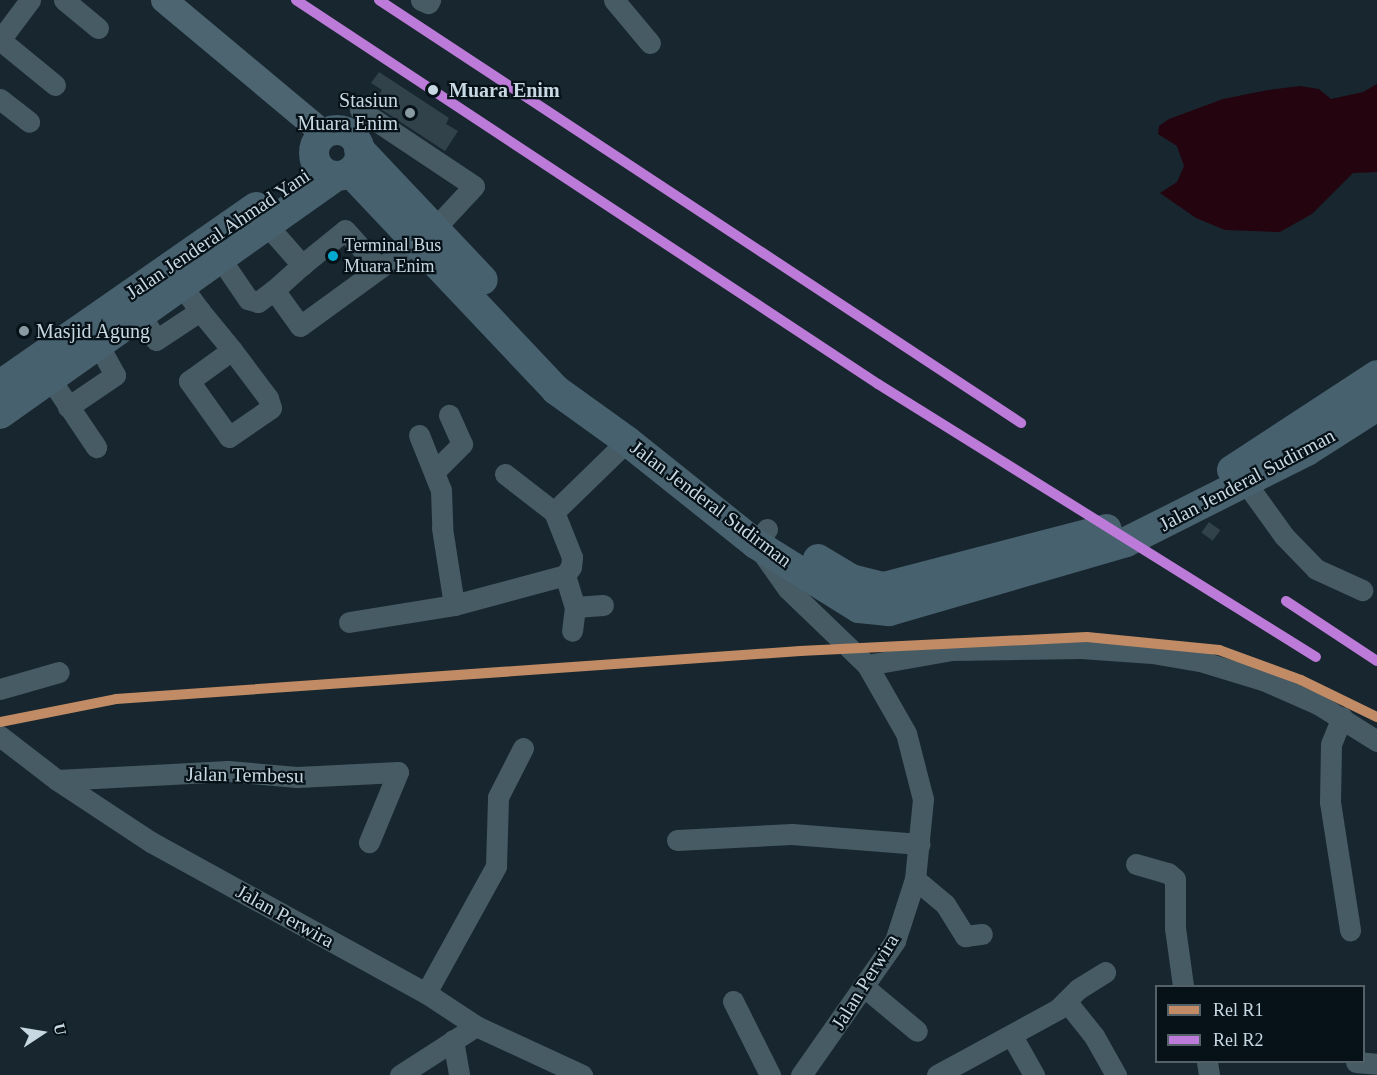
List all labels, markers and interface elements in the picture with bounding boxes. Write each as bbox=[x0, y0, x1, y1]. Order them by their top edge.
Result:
place label: Muara Enim bbox=[449, 78, 560, 102]
marker: Muara Enim bbox=[422, 79, 444, 101]
place label: Stasiun Muara Enim bbox=[297, 89, 398, 136]
marker: Stasiun Muara Enim bbox=[403, 106, 417, 120]
street label: Jalan Jenderal Ahmad Yani bbox=[121, 163, 315, 305]
place label: Terminal Bus Muara Enim bbox=[344, 235, 441, 278]
marker: Terminal Bus Muara Enim bbox=[327, 250, 339, 262]
place label: Masjid Agung bbox=[36, 319, 151, 343]
marker: Masjid Agung bbox=[17, 324, 31, 338]
street label: Jalan Jenderal Sudirman bbox=[1155, 424, 1339, 536]
street label: Jalan Jenderal Sudirman bbox=[626, 436, 796, 572]
street label: Jalan Tembesu bbox=[186, 762, 304, 788]
street label: Jalan Perwira bbox=[232, 879, 338, 953]
street label: Jalan Perwira bbox=[826, 930, 904, 1034]
legend bbox=[1155, 985, 1365, 1063]
text: Rel R1 bbox=[1213, 1000, 1264, 1020]
north arrow bbox=[12, 1003, 72, 1063]
text: U bbox=[51, 1022, 70, 1037]
text: Rel R2 bbox=[1213, 1030, 1264, 1050]

